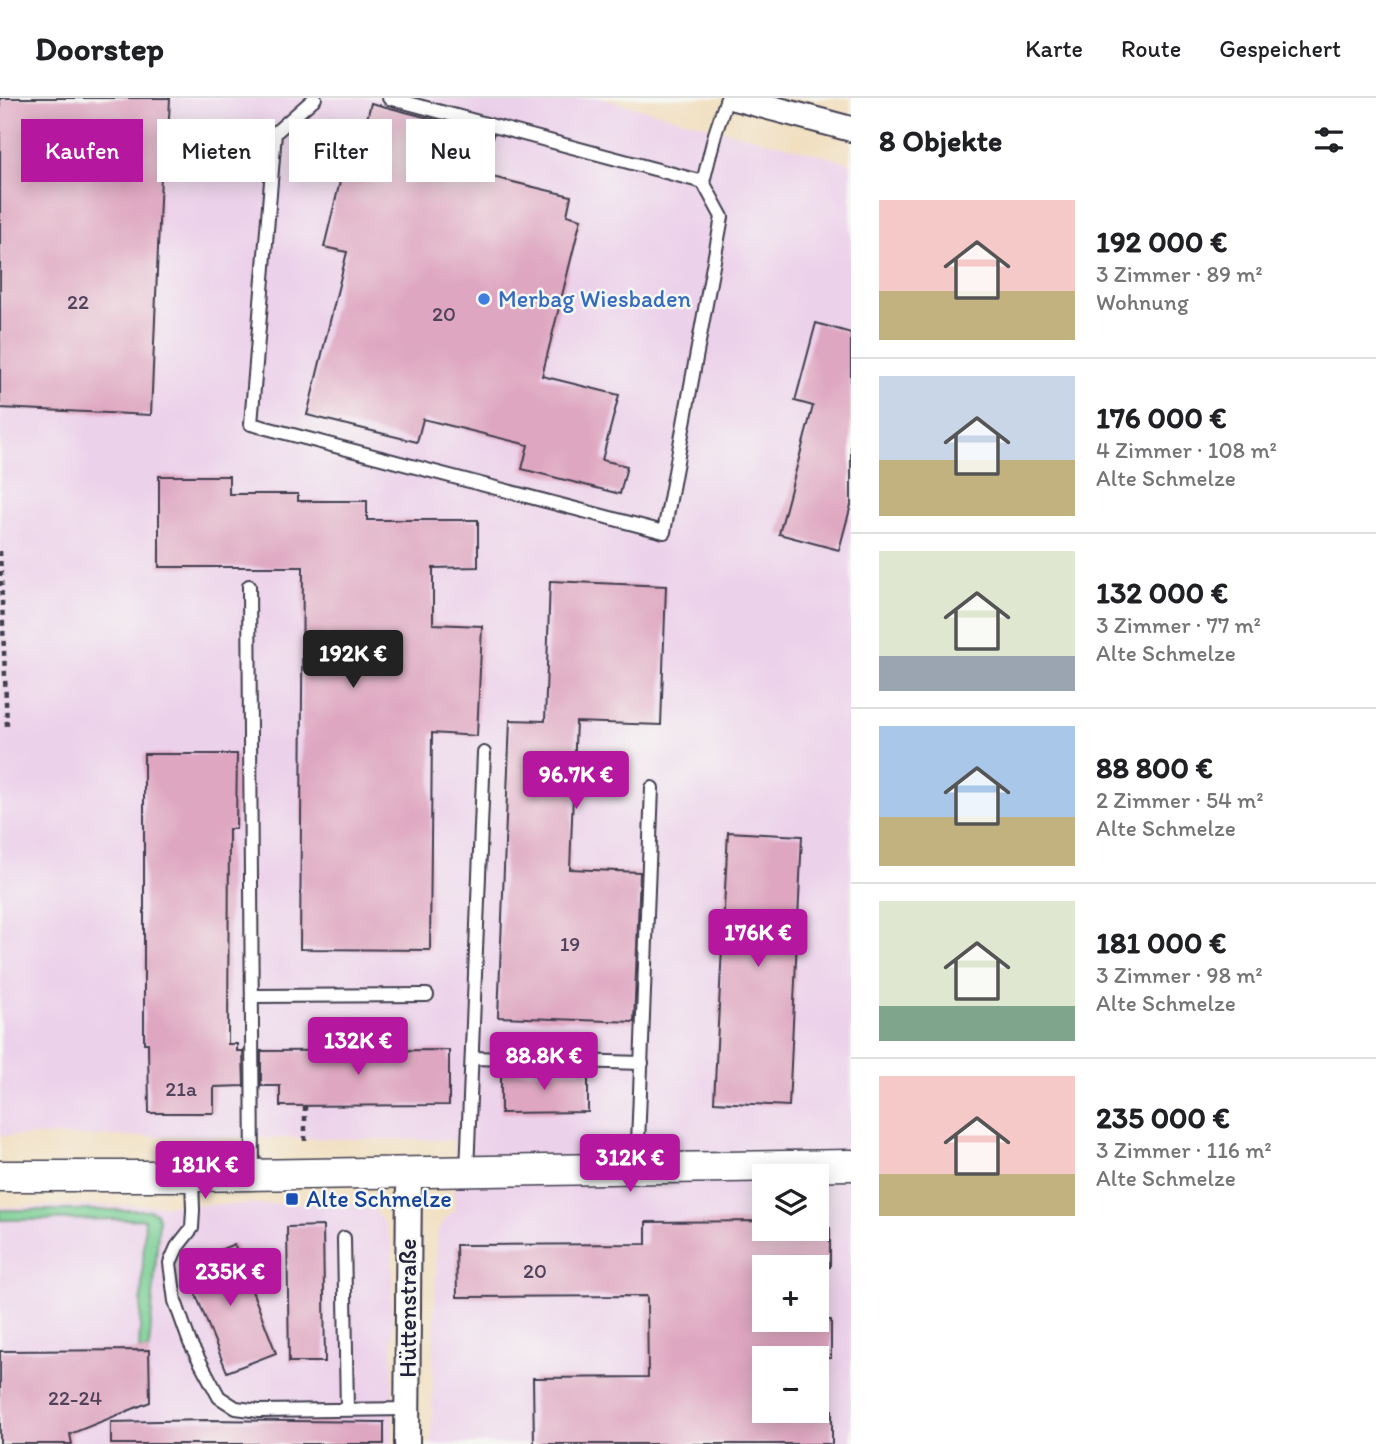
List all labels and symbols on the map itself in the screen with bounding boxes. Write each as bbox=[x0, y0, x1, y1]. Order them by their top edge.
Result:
place label: Merbag Wiesbaden bbox=[498, 284, 691, 313]
house number: 22 bbox=[67, 289, 89, 314]
marker: Merbag Wiesbaden bbox=[476, 291, 492, 307]
house number: 20 bbox=[432, 301, 456, 326]
pin: 192K € bbox=[296, 630, 410, 690]
pin: 96.7K € bbox=[511, 752, 641, 811]
pin: 176K € bbox=[701, 910, 815, 969]
house number: 19 bbox=[560, 931, 580, 956]
pin: 132K € bbox=[301, 1018, 415, 1077]
pin: 88.8K € bbox=[479, 1032, 609, 1092]
house number: 21a bbox=[165, 1076, 197, 1101]
pin: 312K € bbox=[573, 1134, 687, 1194]
pin: 181K € bbox=[148, 1142, 262, 1201]
place label: Alte Schmelze bbox=[306, 1184, 452, 1213]
marker: Alte Schmelze bbox=[284, 1191, 300, 1207]
street label: Hüttenstraße bbox=[393, 1238, 422, 1378]
pin: 235K € bbox=[173, 1248, 287, 1308]
house number: 20 bbox=[523, 1258, 547, 1283]
house number: 22-24 bbox=[48, 1385, 102, 1410]

